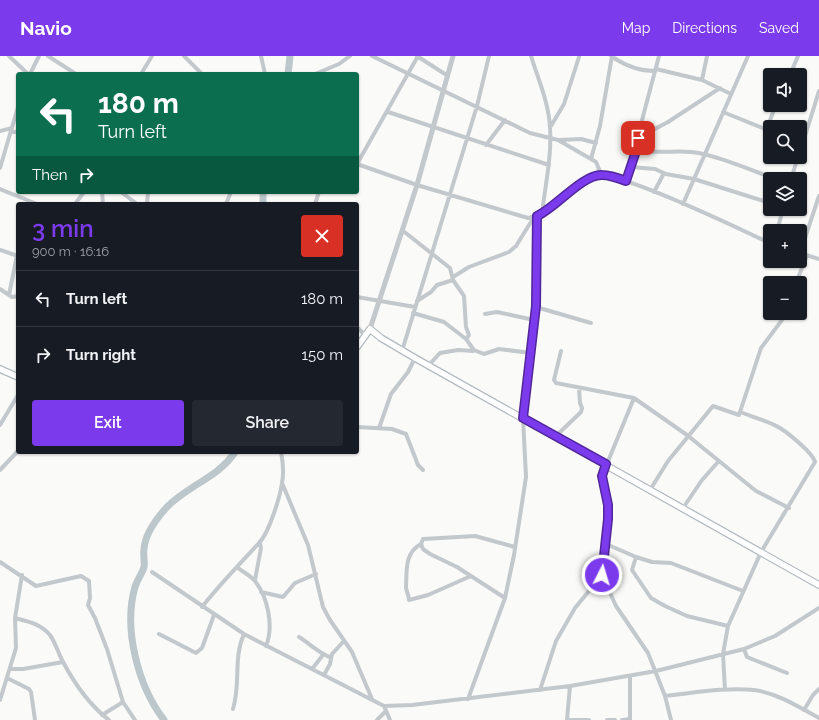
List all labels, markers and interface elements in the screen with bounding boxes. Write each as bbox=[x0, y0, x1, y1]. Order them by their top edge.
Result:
text: Navio bbox=[20, 17, 72, 39]
text: Map bbox=[622, 20, 650, 36]
text: Directions bbox=[672, 20, 737, 36]
text: Saved bbox=[759, 20, 799, 36]
map controls bbox=[763, 68, 807, 320]
button: sound bbox=[763, 68, 807, 112]
text: 180 m bbox=[98, 87, 179, 120]
icon: left bbox=[32, 88, 84, 140]
button: search bbox=[763, 120, 807, 164]
text: Turn left bbox=[98, 121, 167, 142]
pin bbox=[621, 121, 655, 155]
icon: arrive bbox=[627, 127, 649, 149]
icon: right bbox=[75, 164, 97, 186]
text: Then bbox=[32, 166, 67, 184]
button: layers bbox=[763, 172, 807, 216]
text: 3 min bbox=[32, 214, 94, 243]
button: close bbox=[301, 215, 343, 257]
button: + bbox=[763, 224, 807, 268]
text: 900 m · 16:16 bbox=[32, 244, 109, 259]
button: − bbox=[763, 276, 807, 320]
icon: left bbox=[32, 288, 54, 310]
text: Turn left bbox=[66, 290, 127, 308]
text: 180 m bbox=[301, 290, 343, 308]
icon: right bbox=[32, 344, 54, 366]
text: Turn right bbox=[66, 346, 136, 364]
text: 150 m bbox=[302, 346, 343, 364]
button: Exit bbox=[32, 400, 184, 446]
button: Share bbox=[192, 400, 343, 446]
position arrow bbox=[581, 554, 623, 596]

